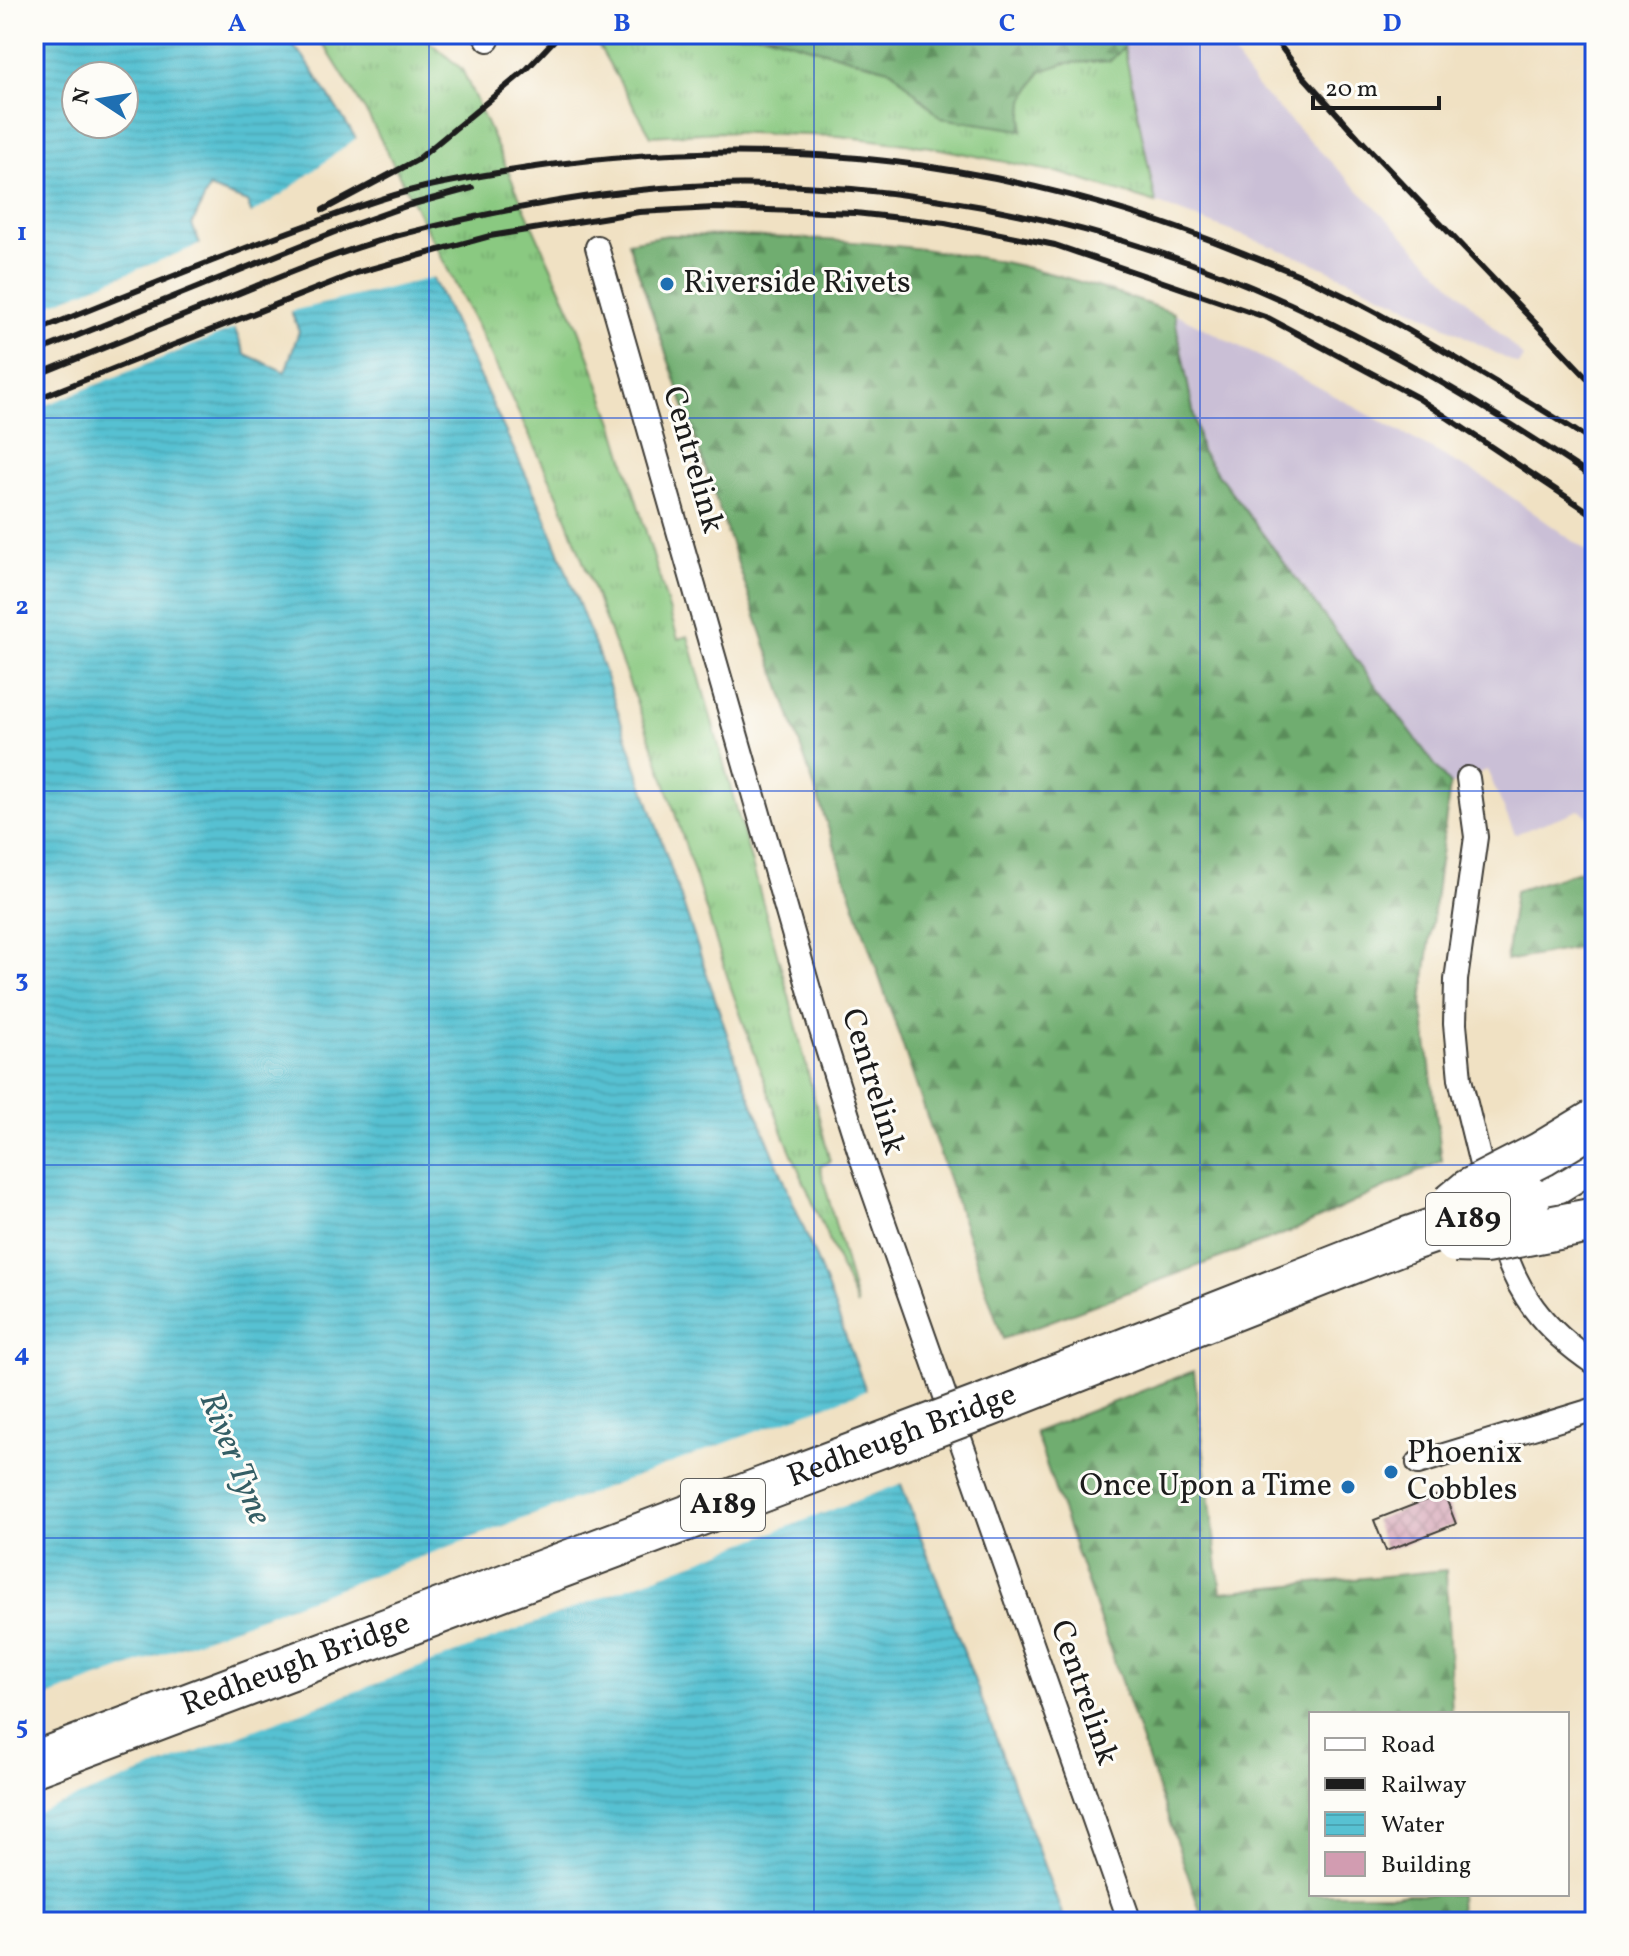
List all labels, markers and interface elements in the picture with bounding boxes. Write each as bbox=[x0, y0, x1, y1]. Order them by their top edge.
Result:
text: A bbox=[228, 6, 247, 42]
text: B bbox=[613, 6, 631, 42]
text: C bbox=[999, 6, 1015, 42]
text: D bbox=[1382, 6, 1402, 42]
north arrow bbox=[60, 60, 140, 140]
scale bar bbox=[1313, 60, 1439, 110]
text: 20 m bbox=[1325, 73, 1378, 107]
text: N bbox=[66, 85, 100, 107]
text: 1 bbox=[17, 215, 27, 251]
place label: Riverside Rivets bbox=[683, 262, 911, 306]
marker: Riverside Rivets bbox=[658, 275, 676, 293]
street label: Centrelink bbox=[650, 381, 734, 539]
text: 2 bbox=[15, 589, 29, 625]
text: 3 bbox=[15, 962, 29, 998]
street label: Centrelink bbox=[829, 1003, 915, 1161]
road number: A189 bbox=[1426, 1193, 1510, 1245]
text: 4 bbox=[14, 1336, 30, 1372]
street label: Redheugh Bridge bbox=[782, 1373, 1023, 1500]
water label: River Tyne bbox=[186, 1386, 282, 1533]
place label: Phoenix Cobbles bbox=[1407, 1432, 1522, 1513]
marker: Phoenix Cobbles bbox=[1382, 1463, 1400, 1481]
place label: Once Upon a Time bbox=[1080, 1465, 1332, 1509]
marker: Once Upon a Time bbox=[1339, 1478, 1357, 1496]
road number: A189 bbox=[681, 1479, 765, 1531]
street label: Redheugh Bridge bbox=[175, 1602, 417, 1728]
street label: Centrelink bbox=[1038, 1615, 1128, 1771]
text: 5 bbox=[16, 1709, 28, 1745]
legend bbox=[1309, 1712, 1569, 1896]
text: Road bbox=[1381, 1729, 1435, 1763]
text: Railway bbox=[1381, 1769, 1467, 1803]
text: Water bbox=[1381, 1809, 1445, 1843]
text: Building bbox=[1381, 1849, 1471, 1883]

